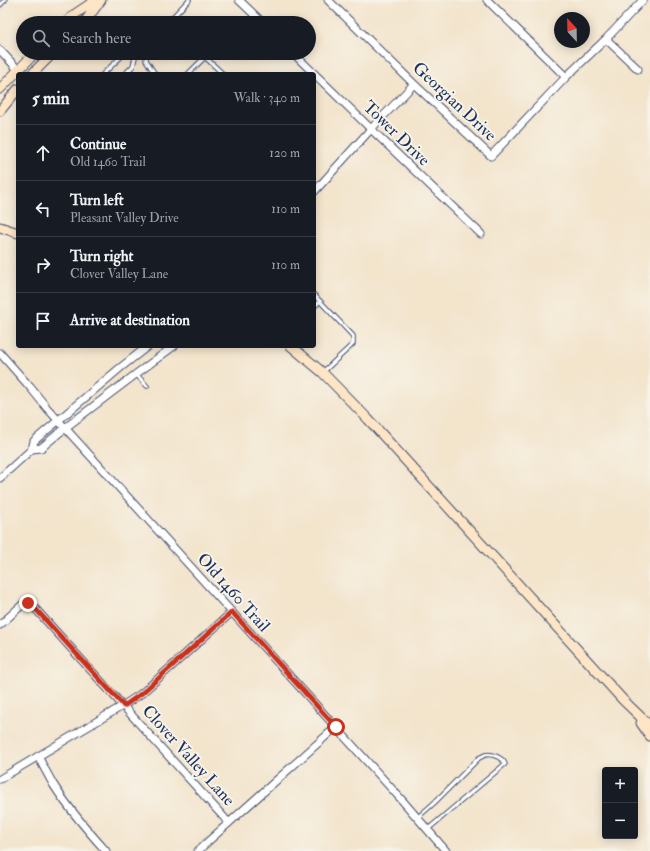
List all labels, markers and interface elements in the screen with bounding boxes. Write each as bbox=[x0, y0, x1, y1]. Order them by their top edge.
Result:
north arrow bbox=[554, 12, 590, 48]
search box bbox=[16, 16, 316, 60]
icon: search bbox=[30, 27, 52, 49]
text: Search here bbox=[62, 29, 131, 48]
street label: Georgian Drive bbox=[408, 57, 501, 146]
text: 5 min bbox=[32, 88, 70, 109]
text: Walk · 340 m bbox=[234, 90, 300, 106]
street label: Tower Drive bbox=[359, 96, 434, 170]
text: Continue bbox=[70, 135, 126, 154]
icon: ahead bbox=[32, 142, 54, 164]
text: 120 m bbox=[269, 145, 300, 161]
text: Old 1460 Trail bbox=[70, 154, 146, 170]
text: Turn left bbox=[70, 191, 124, 210]
icon: left bbox=[32, 198, 54, 220]
text: 110 m bbox=[271, 201, 300, 217]
text: Pleasant Valley Drive bbox=[70, 210, 179, 226]
text: Turn right bbox=[70, 247, 133, 266]
icon: right bbox=[32, 254, 54, 276]
text: 110 m bbox=[271, 257, 300, 273]
text: Clover Valley Lane bbox=[70, 266, 168, 282]
icon: arrive bbox=[32, 310, 54, 332]
text: Arrive at destination bbox=[70, 311, 190, 330]
street label: Old 1460 Trail bbox=[193, 548, 275, 637]
route end bbox=[19, 594, 37, 612]
street label: Clover Valley Lane bbox=[137, 701, 239, 811]
route start bbox=[327, 718, 345, 736]
map controls bbox=[602, 767, 638, 839]
button: + bbox=[602, 767, 638, 803]
button: − bbox=[602, 803, 638, 839]

